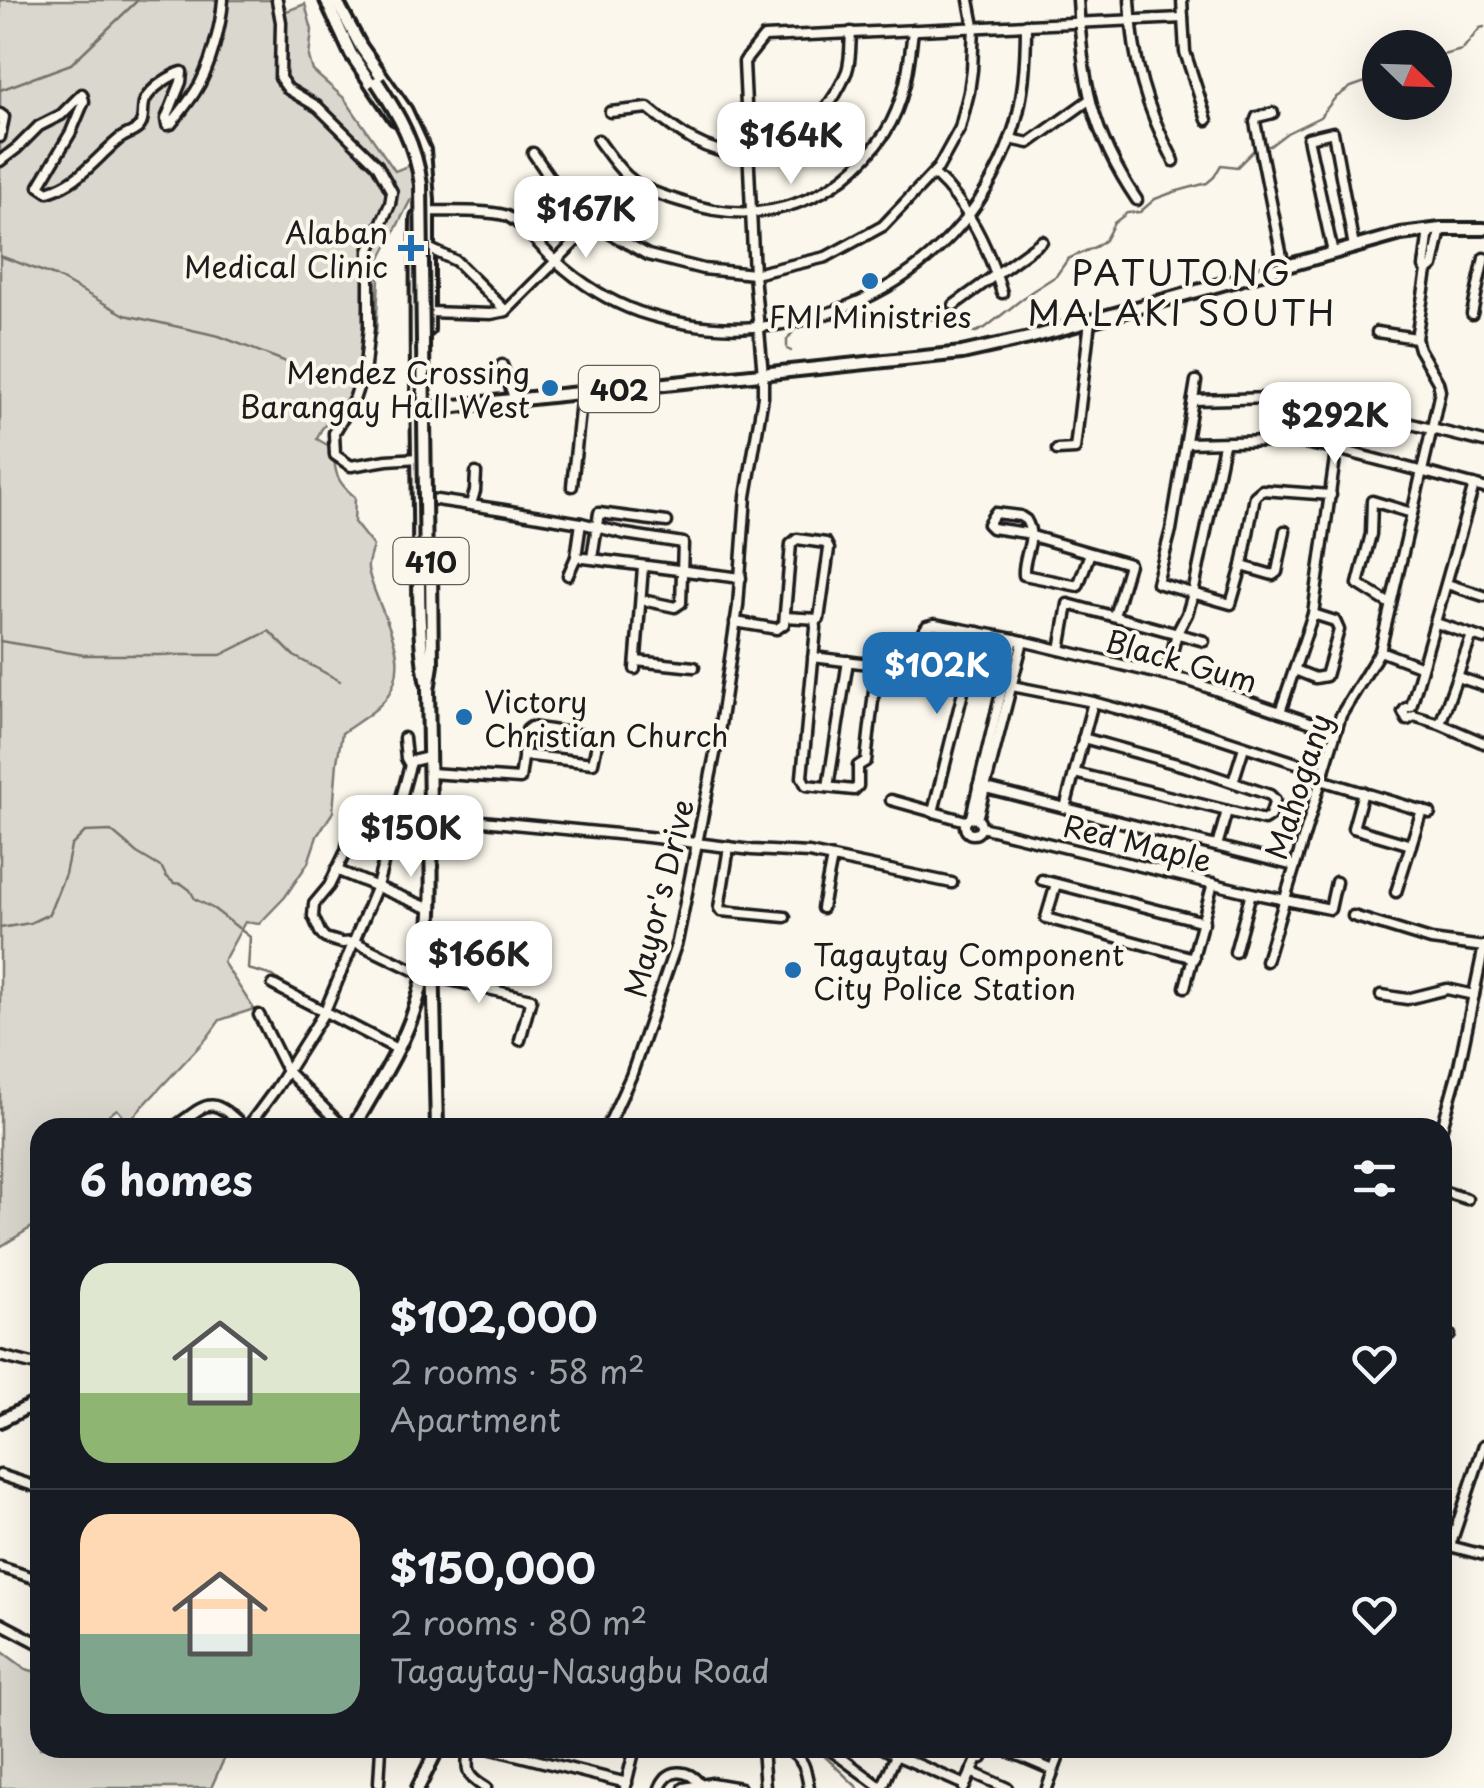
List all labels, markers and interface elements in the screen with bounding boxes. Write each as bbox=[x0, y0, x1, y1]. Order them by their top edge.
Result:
north arrow bbox=[1362, 30, 1452, 120]
map controls bbox=[1362, 30, 1452, 120]
pin: $164K bbox=[721, 102, 861, 187]
text: $164K bbox=[739, 110, 843, 158]
pin: $167K bbox=[516, 176, 656, 261]
text: $167K bbox=[536, 184, 636, 232]
place label: Alaban Medical Clinic bbox=[184, 209, 388, 288]
marker: Alaban Medical Clinic bbox=[398, 235, 424, 261]
district label: PATUTONG MALAKI SOUTH bbox=[1027, 245, 1337, 338]
marker: FMI Ministries bbox=[859, 270, 881, 292]
place label: FMI Ministries bbox=[769, 293, 971, 338]
place label: Mendez Crossing Barangay Hall West bbox=[240, 349, 530, 428]
road number: 402 bbox=[579, 366, 659, 412]
marker: Mendez Crossing Barangay Hall West bbox=[539, 377, 561, 399]
pin: $292K bbox=[1265, 382, 1405, 467]
text: $292K bbox=[1281, 390, 1389, 438]
road number: 410 bbox=[394, 538, 468, 584]
street label: Black Gum bbox=[1101, 617, 1263, 703]
pin: $102K bbox=[867, 632, 1007, 717]
text: $102K bbox=[884, 640, 990, 688]
place label: Victory Christian Church bbox=[484, 678, 729, 757]
marker: Victory Christian Church bbox=[453, 706, 475, 728]
street label: Mahogany bbox=[1252, 707, 1342, 865]
street label: Mayor's Drive bbox=[612, 794, 704, 1002]
pin: $150K bbox=[341, 795, 481, 880]
street label: Red Maple bbox=[1059, 802, 1217, 882]
text: $150K bbox=[360, 803, 462, 851]
pin: $166K bbox=[409, 921, 549, 1006]
text: $166K bbox=[428, 929, 530, 977]
place label: Tagaytay Component City Police Station bbox=[813, 931, 1124, 1010]
marker: Tagaytay Component City Police Station bbox=[782, 959, 804, 981]
text: 6 homes bbox=[80, 1147, 253, 1210]
icon: filters bbox=[1347, 1151, 1402, 1206]
text: $102,000 bbox=[390, 1284, 598, 1347]
icon: home bbox=[160, 1303, 280, 1423]
icon: heart bbox=[1347, 1336, 1402, 1391]
text: 2 rooms · 58 m² bbox=[390, 1347, 645, 1395]
text: Apartment bbox=[390, 1395, 561, 1443]
text: $150,000 bbox=[390, 1535, 596, 1598]
icon: home bbox=[160, 1554, 280, 1674]
icon: heart bbox=[1347, 1587, 1402, 1642]
text: 2 rooms · 80 m² bbox=[390, 1598, 647, 1646]
text: Tagaytay-Nasugbu Road bbox=[390, 1646, 770, 1694]

